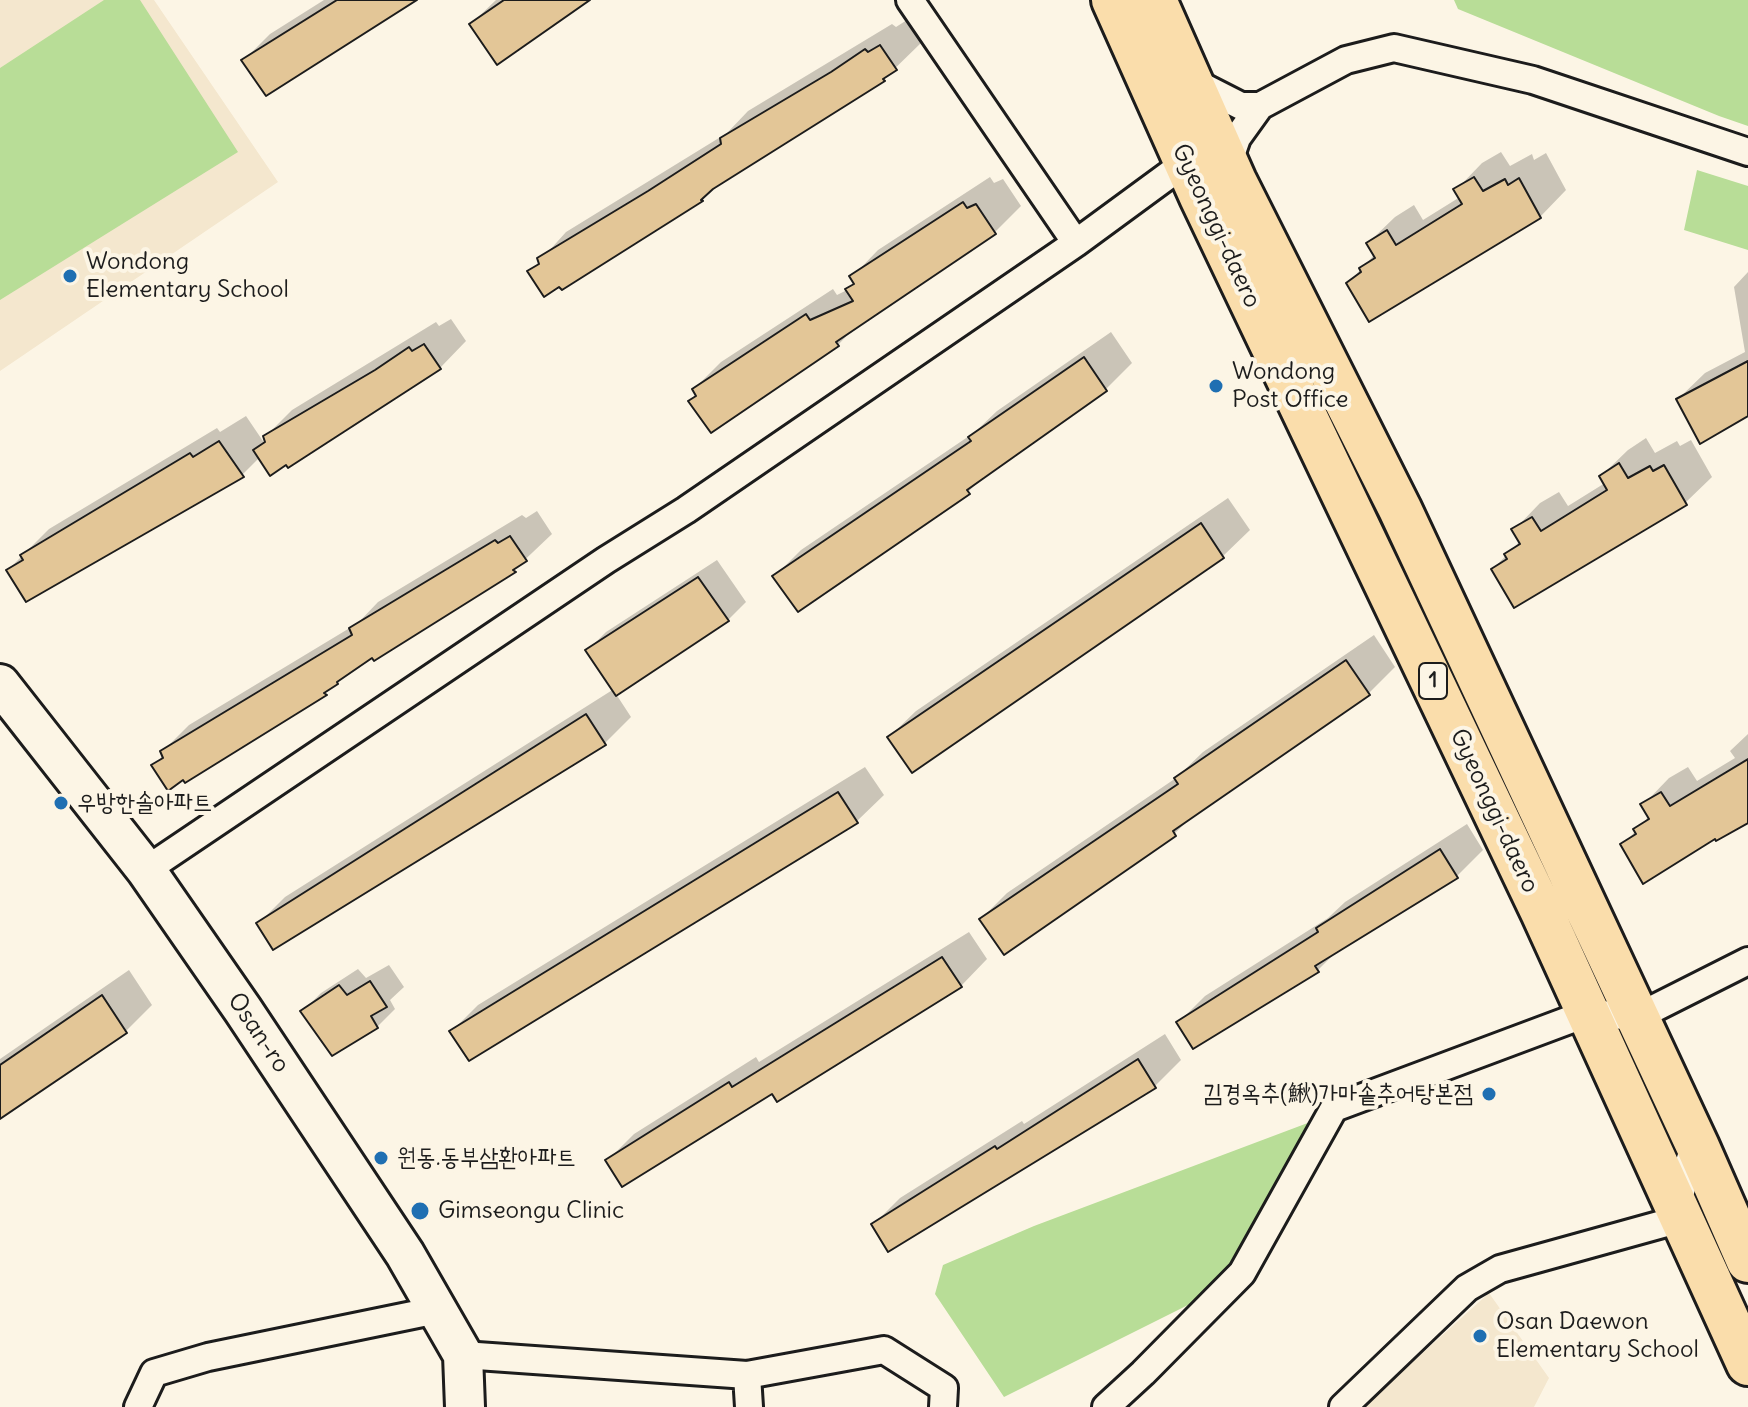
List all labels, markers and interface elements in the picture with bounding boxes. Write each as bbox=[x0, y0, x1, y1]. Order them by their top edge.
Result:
street label: Gyeonggi-daero bbox=[1165, 140, 1267, 312]
place label: Wondong Elementary School bbox=[86, 248, 289, 304]
marker: Wondong Elementary School bbox=[61, 267, 79, 285]
place label: Wondong Post Office bbox=[1232, 358, 1348, 414]
marker: Wondong Post Office bbox=[1207, 377, 1225, 395]
road number: 1 bbox=[1419, 663, 1447, 699]
street label: Gyeonggi-daero bbox=[1443, 725, 1545, 897]
place label: 우방한솔아파트 bbox=[77, 789, 212, 817]
marker: 우방한솔아파트 bbox=[52, 794, 70, 812]
street label: Osan-ro bbox=[221, 988, 295, 1078]
place label: 김경옥추(鰍)가마솥추어탕본점 bbox=[1203, 1080, 1473, 1108]
marker: 김경옥추(鰍)가마솥추어탕본점 bbox=[1480, 1085, 1498, 1103]
place label: 원동.동부삼환아파트 bbox=[397, 1144, 576, 1172]
marker: 원동.동부삼환아파트 bbox=[372, 1149, 390, 1167]
place label: Gimseongu Clinic bbox=[438, 1197, 624, 1225]
marker: Gimseongu Clinic bbox=[409, 1200, 431, 1222]
place label: Osan Daewon Elementary School bbox=[1496, 1308, 1699, 1364]
marker: Osan Daewon Elementary School bbox=[1471, 1327, 1489, 1345]

